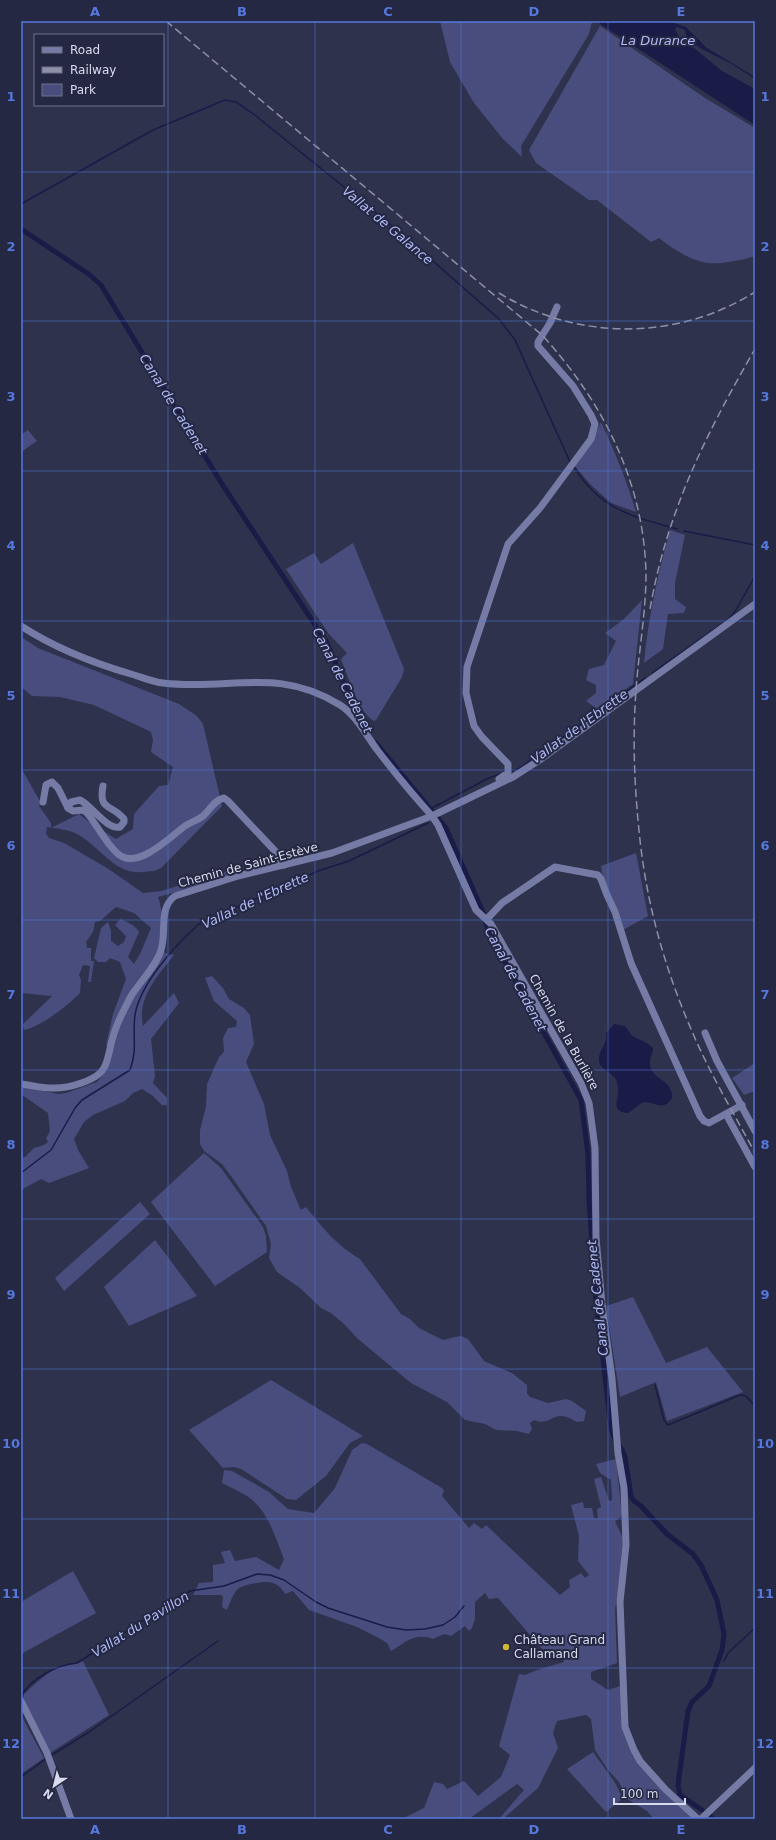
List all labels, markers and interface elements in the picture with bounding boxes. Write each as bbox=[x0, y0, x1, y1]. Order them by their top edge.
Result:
text: A bbox=[90, 4, 100, 19]
text: B bbox=[237, 4, 247, 19]
text: C bbox=[383, 4, 393, 19]
text: D bbox=[529, 4, 540, 19]
text: E bbox=[677, 4, 685, 19]
water label: La Durance bbox=[621, 33, 695, 48]
legend bbox=[34, 34, 164, 106]
text: Road bbox=[70, 43, 100, 57]
text: Railway bbox=[70, 63, 116, 77]
text: Park bbox=[70, 83, 96, 97]
text: 1 bbox=[6, 89, 16, 104]
text: 1 bbox=[760, 89, 770, 104]
water label: Vallat de Galance bbox=[339, 183, 436, 268]
text: 2 bbox=[6, 239, 16, 254]
text: 2 bbox=[760, 239, 770, 254]
water label: Canal de Cadenet bbox=[136, 351, 211, 458]
text: 3 bbox=[6, 389, 16, 404]
text: 3 bbox=[760, 389, 770, 404]
text: 4 bbox=[6, 538, 16, 553]
text: 4 bbox=[760, 538, 770, 553]
water label: Canal de Cadenet bbox=[310, 625, 376, 736]
water label: Vallat de l'Ebrette bbox=[528, 686, 631, 767]
text: 5 bbox=[6, 688, 16, 703]
text: 5 bbox=[760, 688, 770, 703]
text: 6 bbox=[6, 838, 16, 853]
text: 6 bbox=[760, 838, 770, 853]
street label: Chemin de Saint-Estève bbox=[177, 840, 319, 890]
water label: Vallat de l'Ebrette bbox=[199, 869, 311, 932]
water label: Canal de Cadenet bbox=[482, 924, 550, 1035]
street label: Chemin de la Burlière bbox=[526, 972, 602, 1092]
text: 7 bbox=[6, 987, 16, 1002]
text: 7 bbox=[760, 987, 770, 1002]
text: 8 bbox=[6, 1137, 16, 1152]
text: 8 bbox=[760, 1137, 770, 1152]
water label: Canal de Cadenet bbox=[584, 1239, 611, 1356]
text: 9 bbox=[6, 1287, 16, 1302]
text: 9 bbox=[760, 1287, 770, 1302]
text: 10 bbox=[2, 1436, 20, 1451]
text: 10 bbox=[756, 1436, 774, 1451]
text: 11 bbox=[2, 1586, 20, 1601]
text: 11 bbox=[756, 1586, 774, 1601]
water label: Vallat du Pavillon bbox=[89, 1588, 192, 1660]
place label: Château Grand Callamand bbox=[514, 1633, 605, 1661]
marker: Château Grand Callamand bbox=[501, 1642, 511, 1652]
text: 12 bbox=[2, 1736, 20, 1751]
text: 12 bbox=[756, 1736, 774, 1751]
north arrow bbox=[34, 1766, 74, 1806]
scale bar bbox=[614, 1780, 685, 1806]
text: N bbox=[41, 1786, 56, 1802]
text: 100 m bbox=[620, 1787, 658, 1801]
text: A bbox=[90, 1822, 100, 1837]
text: B bbox=[237, 1822, 247, 1837]
text: C bbox=[383, 1822, 393, 1837]
text: D bbox=[529, 1822, 540, 1837]
text: E bbox=[677, 1822, 685, 1837]

